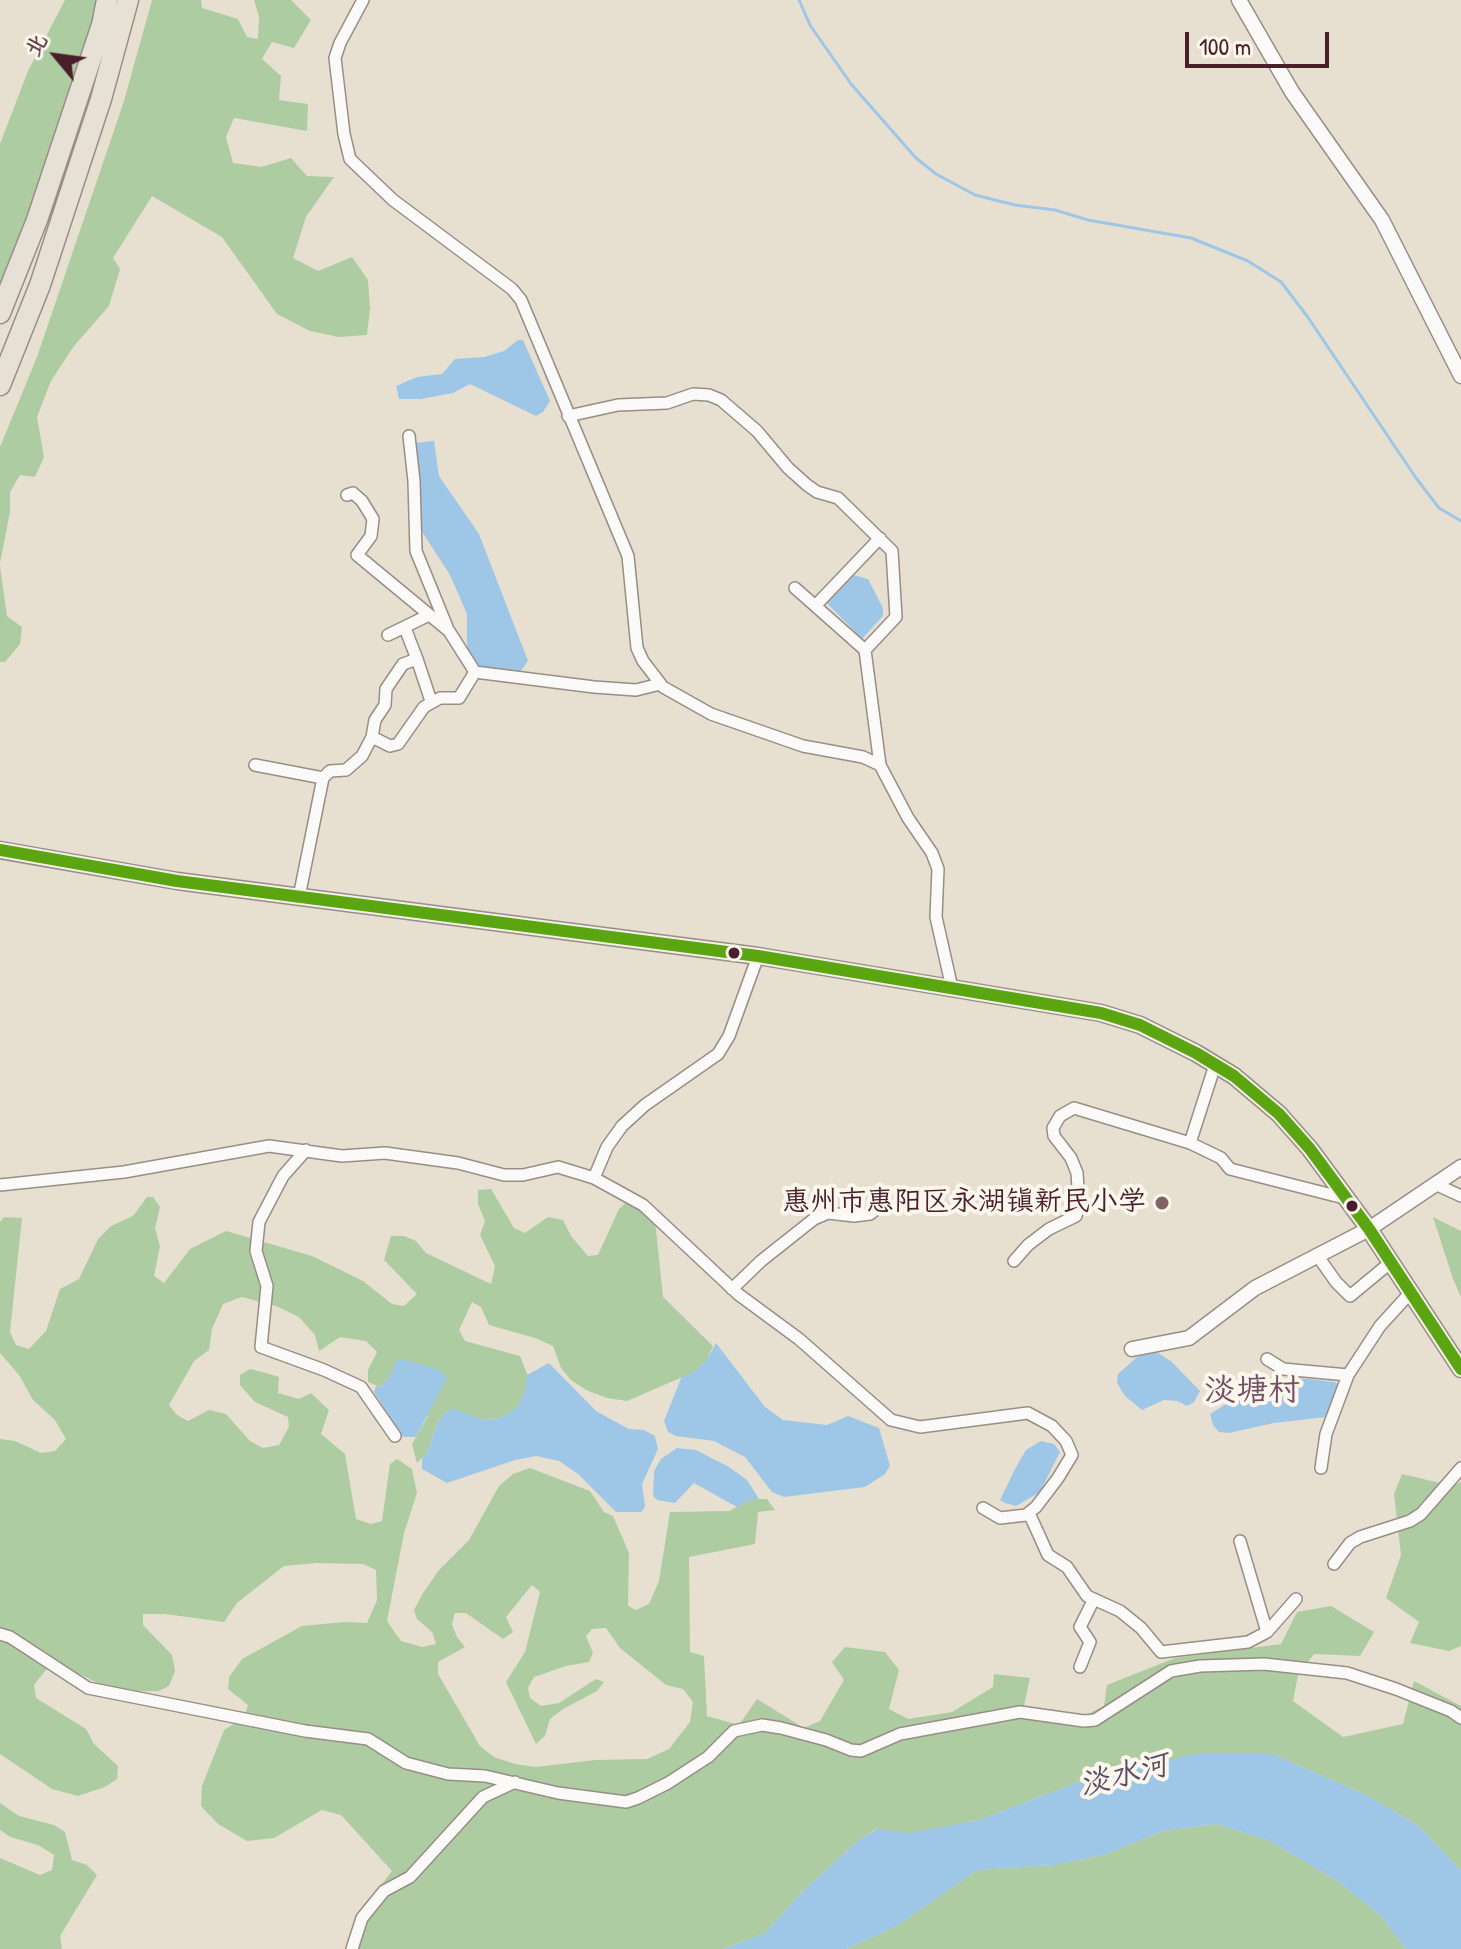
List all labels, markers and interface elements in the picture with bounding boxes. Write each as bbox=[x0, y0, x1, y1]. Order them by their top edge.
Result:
north arrow bbox=[16, 16, 96, 96]
scale bar bbox=[1189, 16, 1333, 66]
text: 北 bbox=[17, 27, 53, 61]
text: 100 m bbox=[1199, 30, 1251, 62]
unlabelled marker bbox=[726, 945, 742, 961]
place label: 惠州市惠阳区永湖镇新民小学 bbox=[782, 1186, 1146, 1220]
marker: 惠州市惠阳区永湖镇新民小学 bbox=[1153, 1194, 1171, 1212]
unlabelled marker bbox=[1344, 1198, 1360, 1214]
district label: 淡塘村 bbox=[1204, 1372, 1300, 1410]
water label: 淡水河 bbox=[1076, 1748, 1172, 1804]

